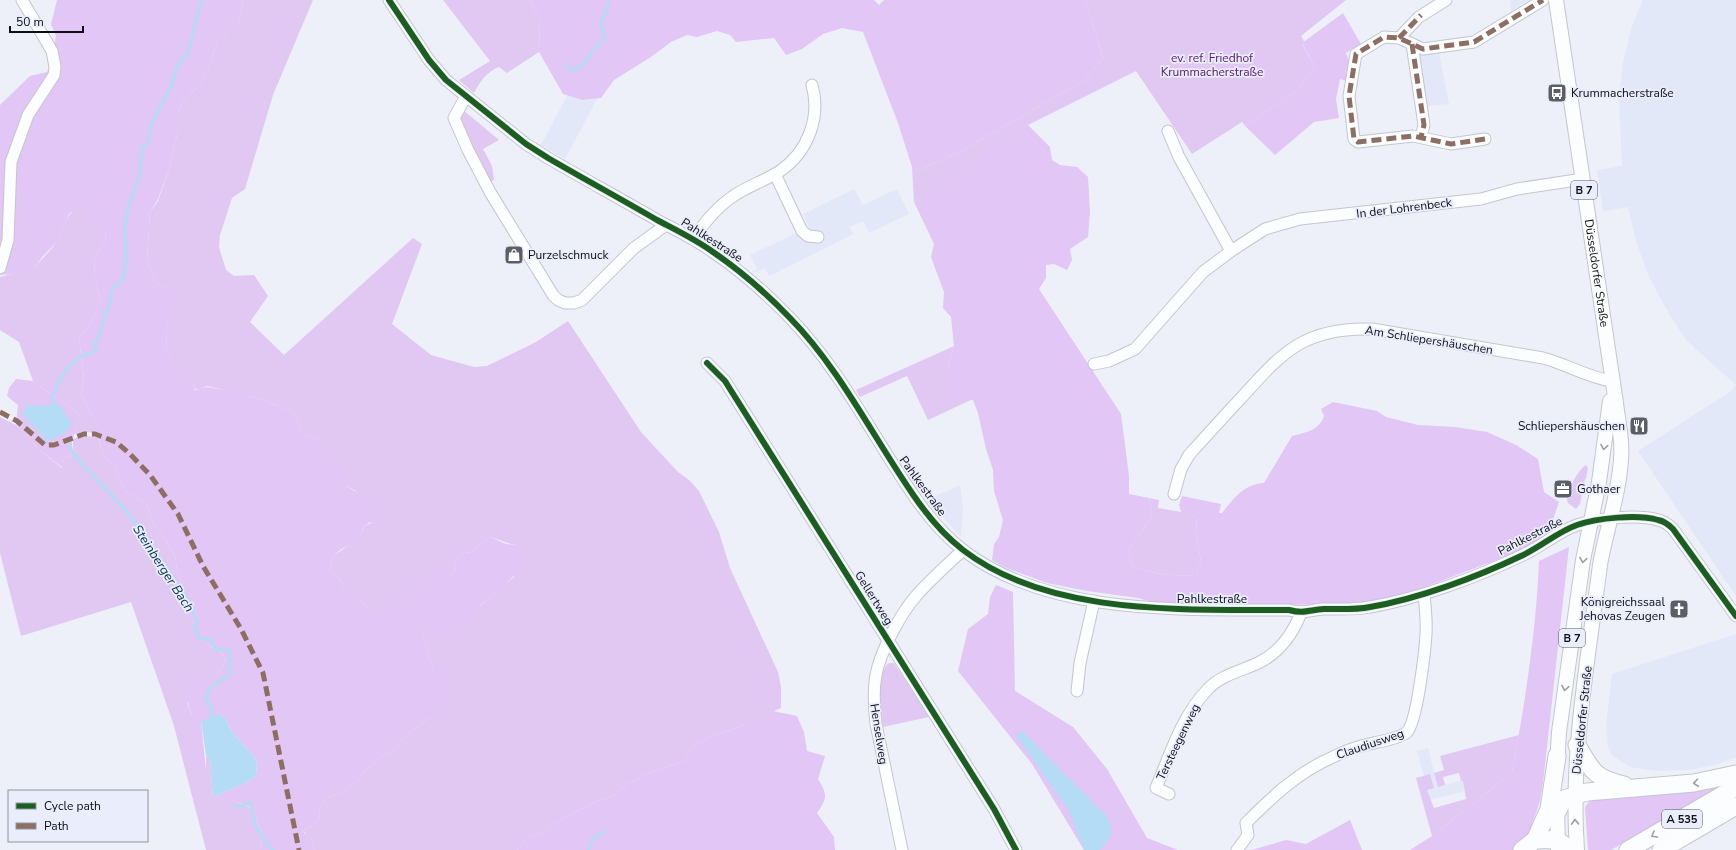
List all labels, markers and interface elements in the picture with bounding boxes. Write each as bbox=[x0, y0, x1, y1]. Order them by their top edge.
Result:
scale bar bbox=[10, 8, 83, 34]
text: 50 m bbox=[16, 14, 44, 30]
park label: ev. ref. Friedhof Krummacherstraße bbox=[1161, 50, 1263, 80]
bus stop icon: Krummacherstraße bbox=[1546, 82, 1568, 104]
place label: Krummacherstraße bbox=[1571, 85, 1674, 101]
road number: B 7 bbox=[1571, 181, 1597, 199]
street label: In der Lohrenbeck bbox=[1355, 194, 1454, 222]
street label: Pahlkestraße bbox=[678, 214, 746, 266]
street label: Düsseldorfer Straße bbox=[1581, 218, 1613, 328]
shop icon: Purzelschmuck bbox=[503, 244, 525, 266]
place label: Purzelschmuck bbox=[528, 247, 610, 263]
street label: Am Schliepershäuschen bbox=[1364, 322, 1494, 358]
restaurant icon: Schliepershäuschen bbox=[1628, 415, 1650, 437]
place label: Schliepershäuschen bbox=[1518, 418, 1625, 434]
one-way arrow bbox=[1600, 444, 1609, 450]
street label: Pahlkestraße bbox=[896, 453, 950, 519]
office icon: Gothaer bbox=[1552, 478, 1574, 500]
place label: Gothaer bbox=[1577, 481, 1621, 497]
street label: Pahlkestraße bbox=[1495, 513, 1565, 559]
water label: Steinberger Bach bbox=[128, 522, 198, 616]
one-way arrow bbox=[1579, 556, 1588, 563]
street label: Gellertweg bbox=[851, 568, 897, 628]
street label: Pahlkestraße bbox=[1177, 591, 1247, 607]
place label: Königreichssaal Jehovas Zeugen bbox=[1579, 594, 1665, 624]
church icon: Königreichssaal Jehovas Zeugen bbox=[1668, 598, 1690, 620]
road number: B 7 bbox=[1559, 629, 1585, 647]
street label: Düsseldorfer Straße bbox=[1568, 665, 1596, 775]
one-way arrow bbox=[1561, 685, 1570, 691]
street label: Tersteegenweg bbox=[1153, 701, 1203, 783]
street label: Henselweg bbox=[866, 702, 892, 766]
street label: Claudiusweg bbox=[1334, 725, 1406, 763]
one-way arrow bbox=[1693, 778, 1699, 787]
legend bbox=[8, 790, 148, 842]
text: Cycle path bbox=[44, 798, 101, 814]
road number: A 535 bbox=[1662, 810, 1702, 828]
text: Path bbox=[44, 818, 69, 834]
one-way arrow bbox=[1571, 819, 1579, 825]
one-way arrow bbox=[1651, 831, 1658, 838]

